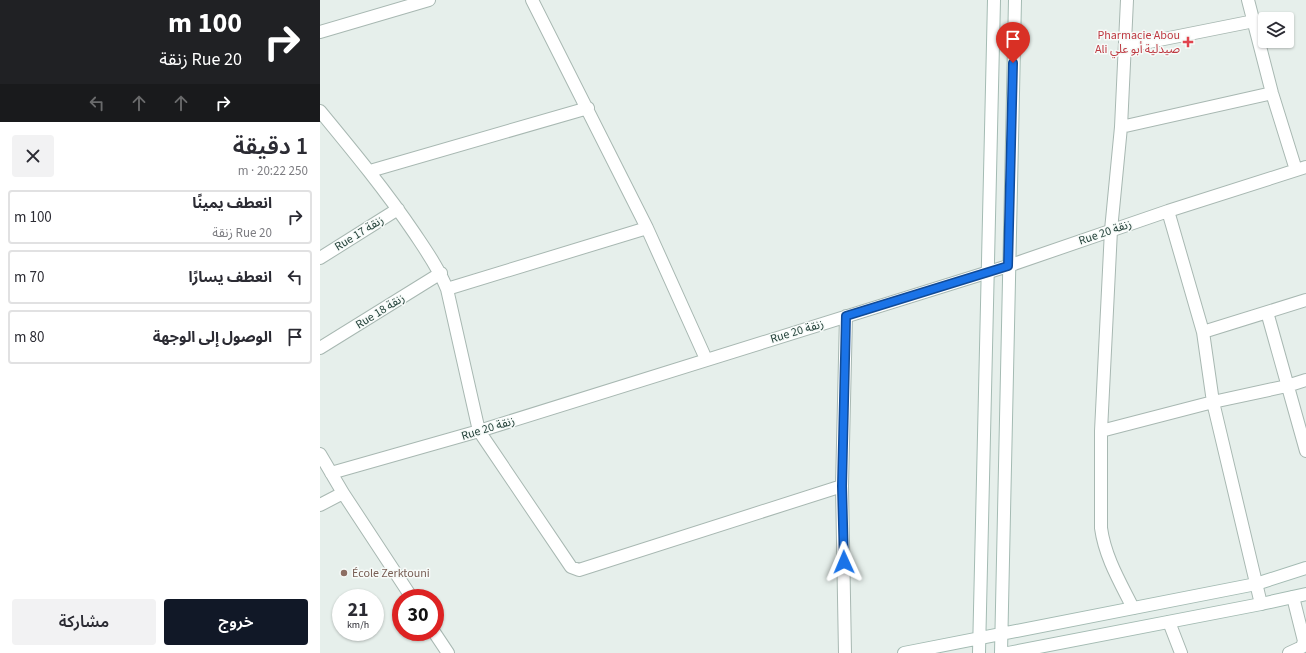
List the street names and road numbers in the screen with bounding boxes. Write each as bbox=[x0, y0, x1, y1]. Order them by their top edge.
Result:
street label: Rue 17 زنقة bbox=[331, 212, 387, 255]
street label: Rue 20 زنقة bbox=[1076, 215, 1134, 249]
street label: Rue 18 زنقة bbox=[352, 290, 408, 333]
street label: Rue 20 زنقة bbox=[768, 315, 826, 348]
street label: Rue 20 زنقة bbox=[459, 412, 517, 445]

